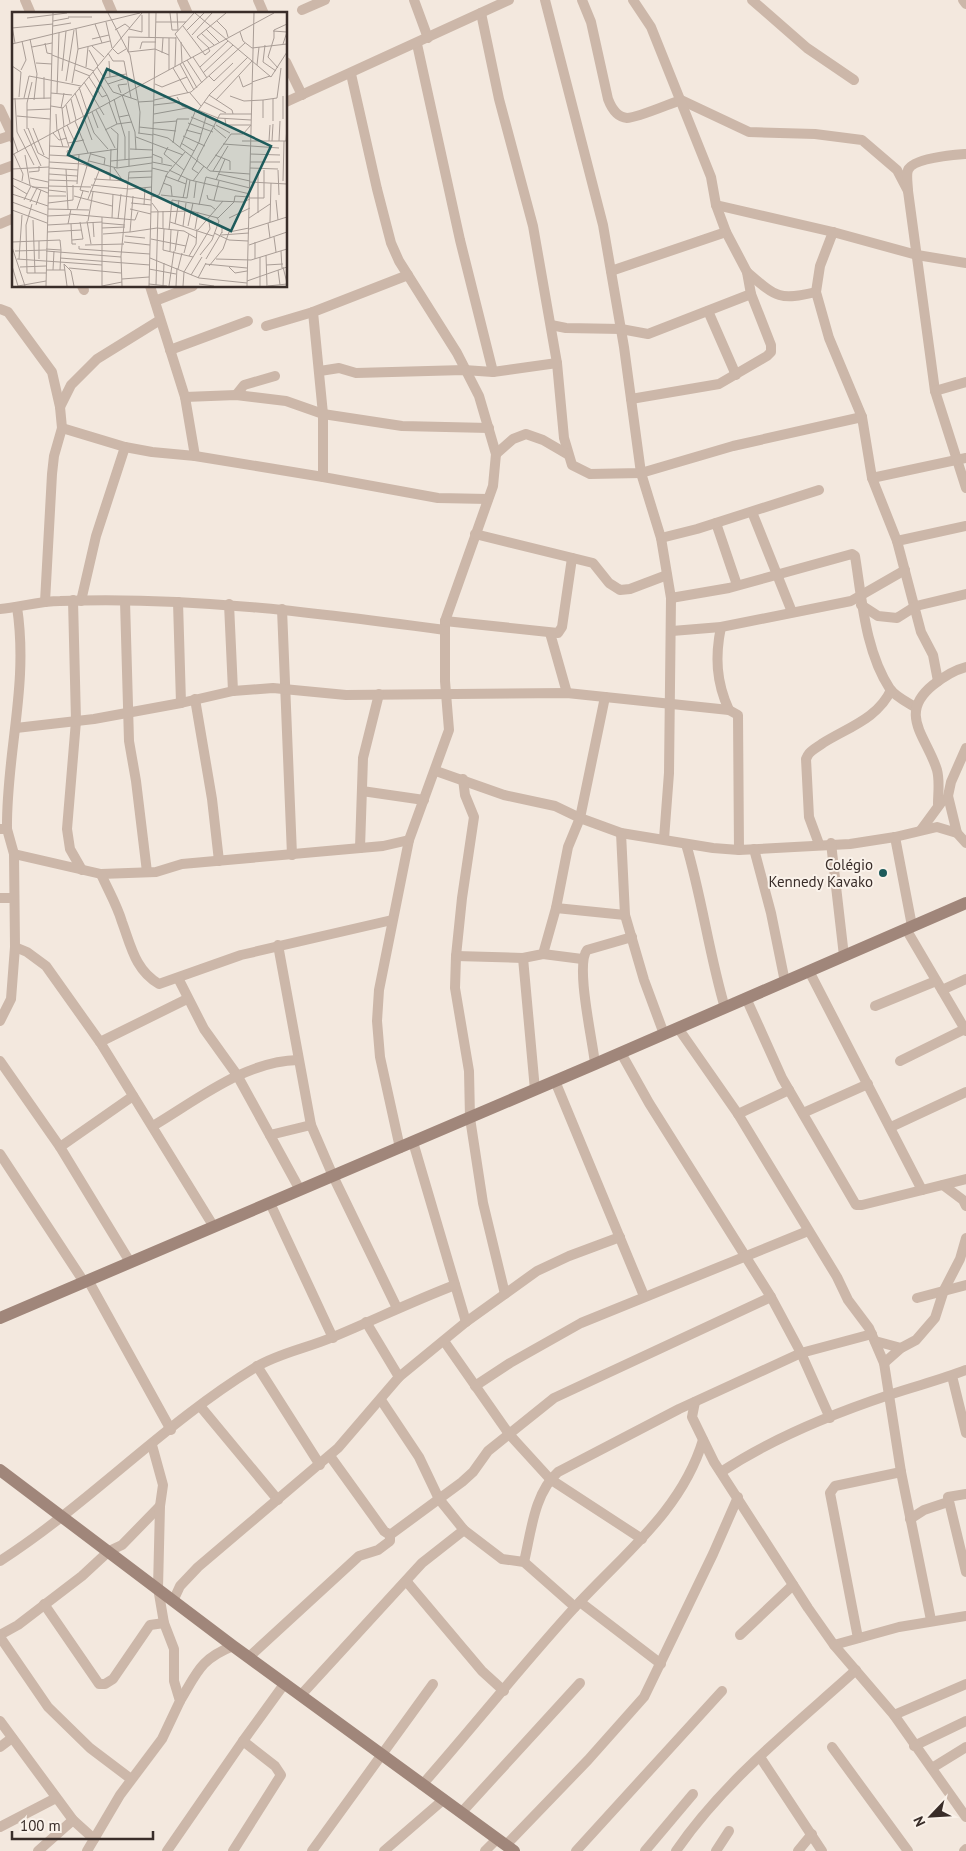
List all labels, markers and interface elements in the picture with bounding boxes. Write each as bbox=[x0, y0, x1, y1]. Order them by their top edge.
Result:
inset map bbox=[12, 12, 288, 288]
place label: Colégio Kennedy Kavako bbox=[769, 855, 873, 891]
marker: Colégio Kennedy Kavako bbox=[877, 867, 889, 879]
north arrow bbox=[906, 1791, 956, 1841]
scale bar bbox=[12, 1808, 154, 1840]
text: N bbox=[909, 1814, 929, 1829]
text: 100 m bbox=[20, 1816, 61, 1835]

